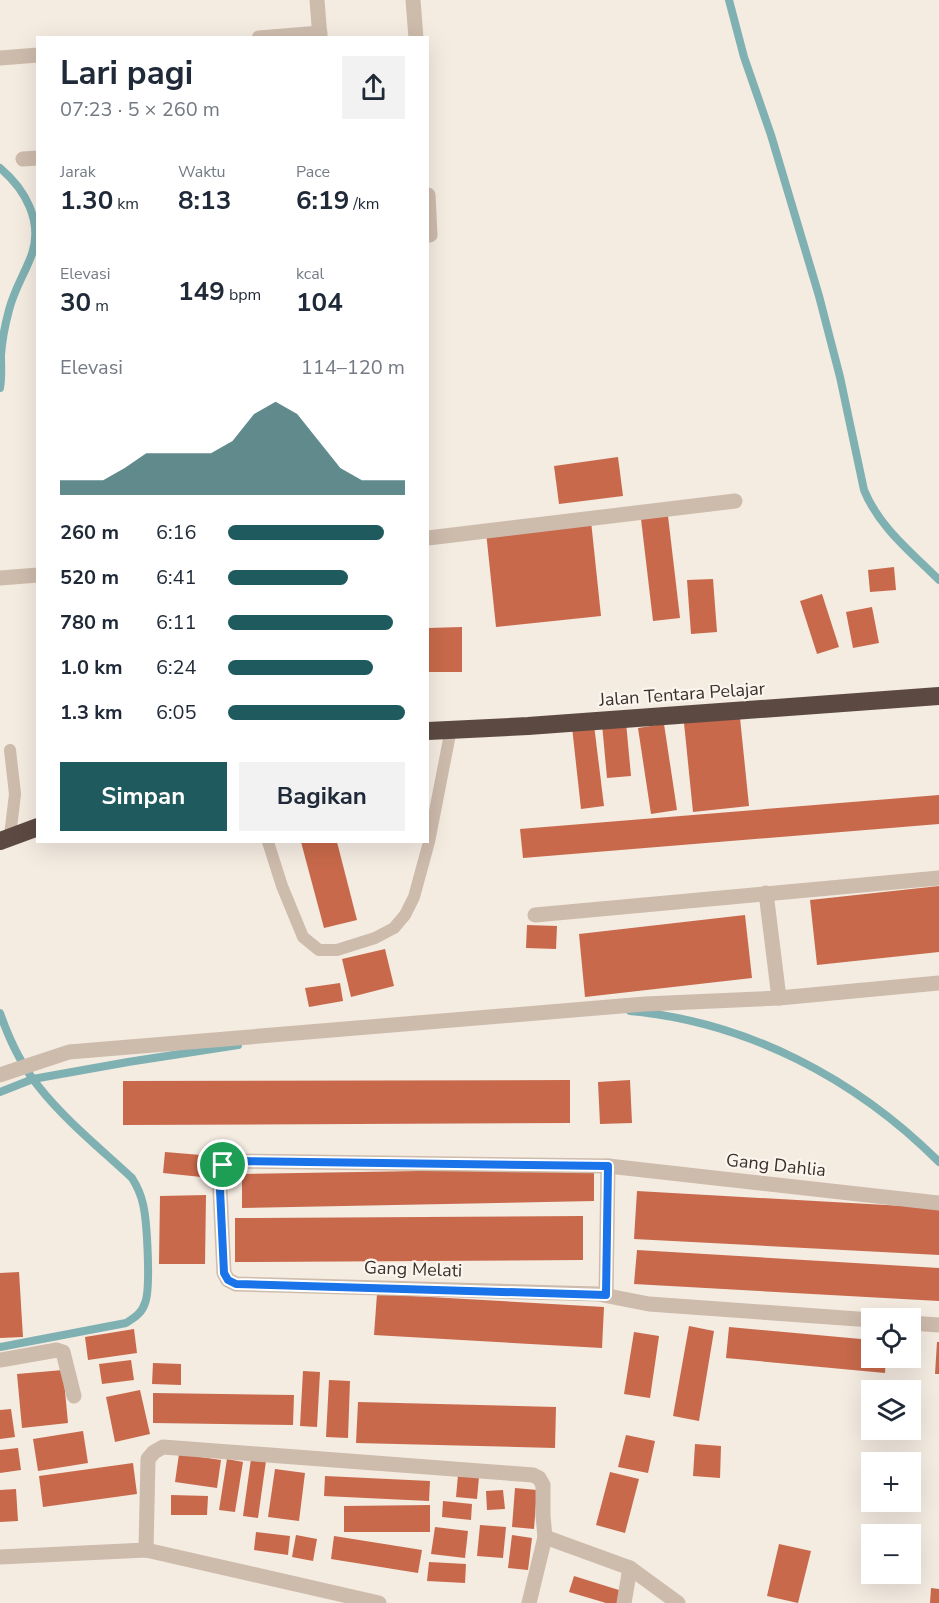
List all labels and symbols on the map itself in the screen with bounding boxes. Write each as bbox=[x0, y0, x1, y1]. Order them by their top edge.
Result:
street label: Jalan Tentara Pelajar bbox=[597, 676, 766, 712]
pin bbox=[197, 1139, 248, 1190]
street label: Gang Dahlia bbox=[725, 1148, 827, 1182]
street label: Gang Melati bbox=[363, 1255, 463, 1283]

